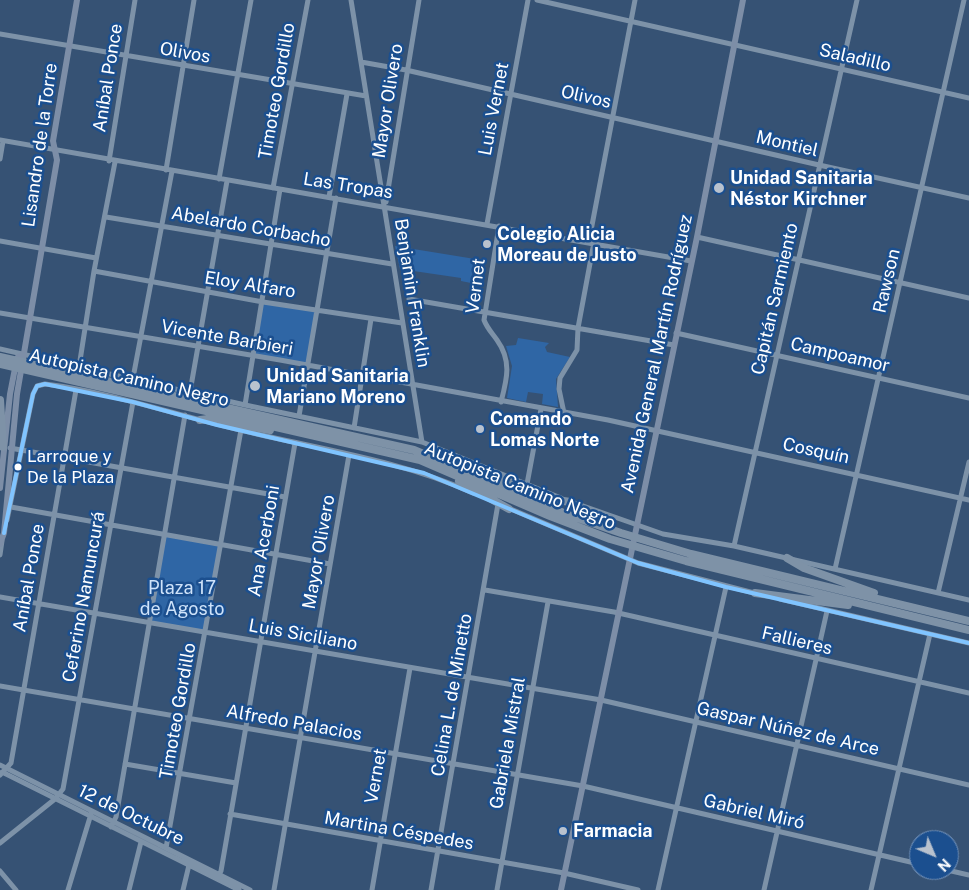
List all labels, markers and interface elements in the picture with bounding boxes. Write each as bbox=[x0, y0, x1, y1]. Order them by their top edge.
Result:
street label: Timoteo Gordillo bbox=[254, 21, 300, 161]
street label: Aníbal Ponce bbox=[89, 22, 127, 134]
street label: Olivos bbox=[158, 38, 212, 68]
street label: Saladillo bbox=[817, 39, 893, 77]
street label: Mayor Olivero bbox=[368, 42, 408, 160]
street label: Luis Vernet bbox=[474, 60, 514, 158]
street label: Lisandro de la Torre bbox=[18, 62, 62, 228]
street label: Olivos bbox=[559, 81, 613, 113]
street label: Montiel bbox=[754, 126, 820, 162]
place label: Unidad Sanitaria Néstor Kirchner bbox=[730, 167, 873, 210]
street label: Las Tropas bbox=[302, 168, 394, 204]
marker: Unidad Sanitaria Néstor Kirchner bbox=[712, 181, 726, 195]
street label: Abelardo Corbacho bbox=[170, 202, 332, 252]
street label: Avenida General Martín Rodríguez bbox=[617, 213, 697, 495]
street label: Benjamin Franklin bbox=[390, 217, 434, 369]
street label: Capitán Sarmiento bbox=[747, 221, 803, 377]
place label: Colegio Alicia Moreau de Justo bbox=[497, 223, 637, 266]
marker: Colegio Alicia Moreau de Justo bbox=[481, 238, 493, 250]
street label: Rawson bbox=[869, 247, 905, 315]
street label: Vernet bbox=[462, 257, 490, 315]
street label: Eloy Alfaro bbox=[203, 267, 297, 303]
street label: Vicente Barbieri bbox=[159, 316, 295, 360]
street label: Campoamor bbox=[788, 333, 892, 377]
street label: Autopista Camino Negro bbox=[27, 344, 231, 412]
place label: Unidad Sanitaria Mariano Moreno bbox=[266, 365, 409, 408]
marker: Unidad Sanitaria Mariano Moreno bbox=[248, 379, 262, 393]
place label: Comando Lomas Norte bbox=[490, 408, 599, 450]
marker: Comando Lomas Norte bbox=[474, 423, 486, 435]
street label: Cosquín bbox=[781, 433, 851, 469]
street label: Autopista Camino Negro bbox=[421, 438, 619, 534]
place label: Larroque y De la Plaza bbox=[27, 447, 114, 487]
marker: Larroque y De la Plaza bbox=[13, 462, 23, 472]
street label: Ana Acerboni bbox=[244, 484, 284, 598]
street label: Mayor Olivero bbox=[298, 493, 340, 611]
street label: Ceferino Namuncurá bbox=[58, 510, 110, 684]
street label: Aníbal Ponce bbox=[9, 522, 49, 634]
park label: Plaza 17 de Agosto bbox=[140, 577, 224, 620]
street label: Celina L. de Minetto bbox=[427, 612, 477, 778]
street label: Luis Siciliano bbox=[247, 615, 359, 655]
street label: Fallieres bbox=[760, 622, 834, 660]
street label: Timoteo Gordillo bbox=[155, 641, 201, 781]
street label: Gabriela Mistral bbox=[486, 675, 530, 811]
street label: Gaspar Núñez de Arce bbox=[695, 697, 881, 761]
street label: Alfredo Palacios bbox=[225, 700, 363, 746]
street label: Vernet bbox=[361, 747, 391, 805]
street label: 12 de Octubre bbox=[74, 780, 188, 850]
street label: Gabriel Miró bbox=[701, 790, 807, 834]
street label: Martina Céspedes bbox=[323, 807, 475, 855]
place label: Farmacia bbox=[573, 820, 653, 842]
marker: Farmacia bbox=[557, 825, 569, 837]
north arrow bbox=[909, 830, 959, 880]
text: N bbox=[934, 855, 953, 874]

